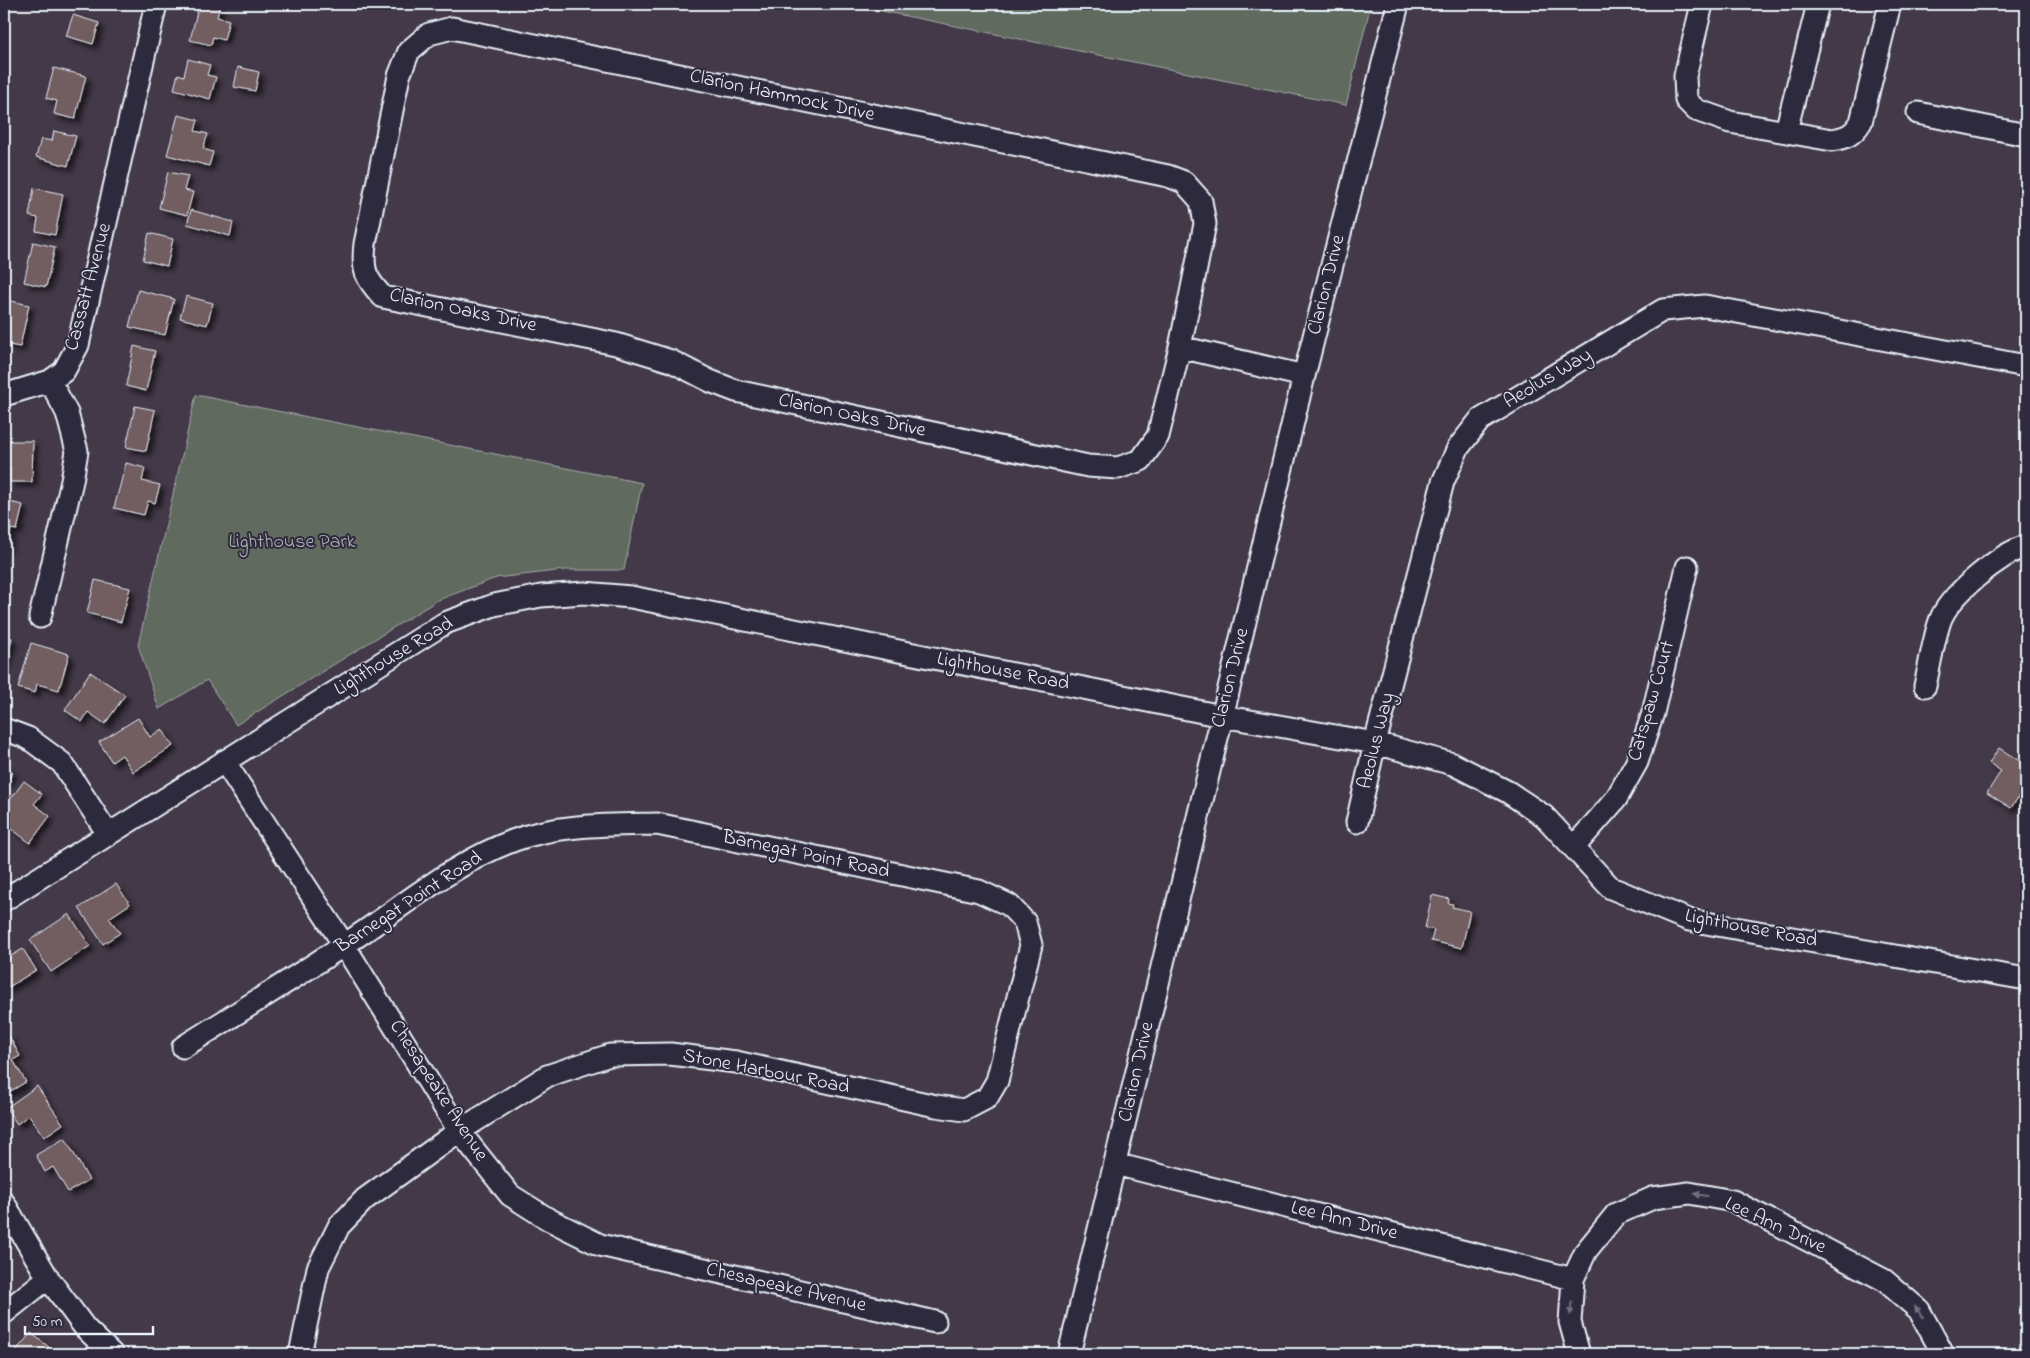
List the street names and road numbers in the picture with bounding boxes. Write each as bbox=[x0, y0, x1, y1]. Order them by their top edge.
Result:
street label: Clarion Hammock Drive bbox=[687, 62, 877, 130]
street label: Cassatt Avenue bbox=[58, 220, 120, 354]
street label: Clarion Drive bbox=[1301, 232, 1353, 338]
street label: Clarion Oaks Drive bbox=[387, 281, 539, 341]
street label: Aeolus Way bbox=[1498, 341, 1598, 417]
street label: Clarion Oaks Drive bbox=[776, 386, 928, 446]
street label: Lighthouse Road bbox=[329, 610, 460, 705]
street label: Clarion Drive bbox=[1205, 625, 1257, 731]
street label: Catspaw Court bbox=[1621, 637, 1683, 765]
street label: Lighthouse Road bbox=[934, 645, 1072, 700]
street label: Aeolus Way bbox=[1351, 690, 1403, 792]
street label: Barnegat Point Road bbox=[719, 823, 892, 888]
street label: Barnegat Point Road bbox=[329, 844, 489, 963]
street label: Lighthouse Road bbox=[1682, 902, 1820, 957]
street label: Chesapeake Avenue bbox=[381, 1015, 495, 1168]
street label: Clarion Drive bbox=[1111, 1019, 1163, 1125]
street label: Stone Harbour Road bbox=[680, 1042, 852, 1102]
street label: Lee Ann Drive bbox=[1719, 1190, 1831, 1262]
street label: Lee Ann Drive bbox=[1288, 1194, 1400, 1248]
street label: Chesapeake Avenue bbox=[703, 1255, 869, 1321]

